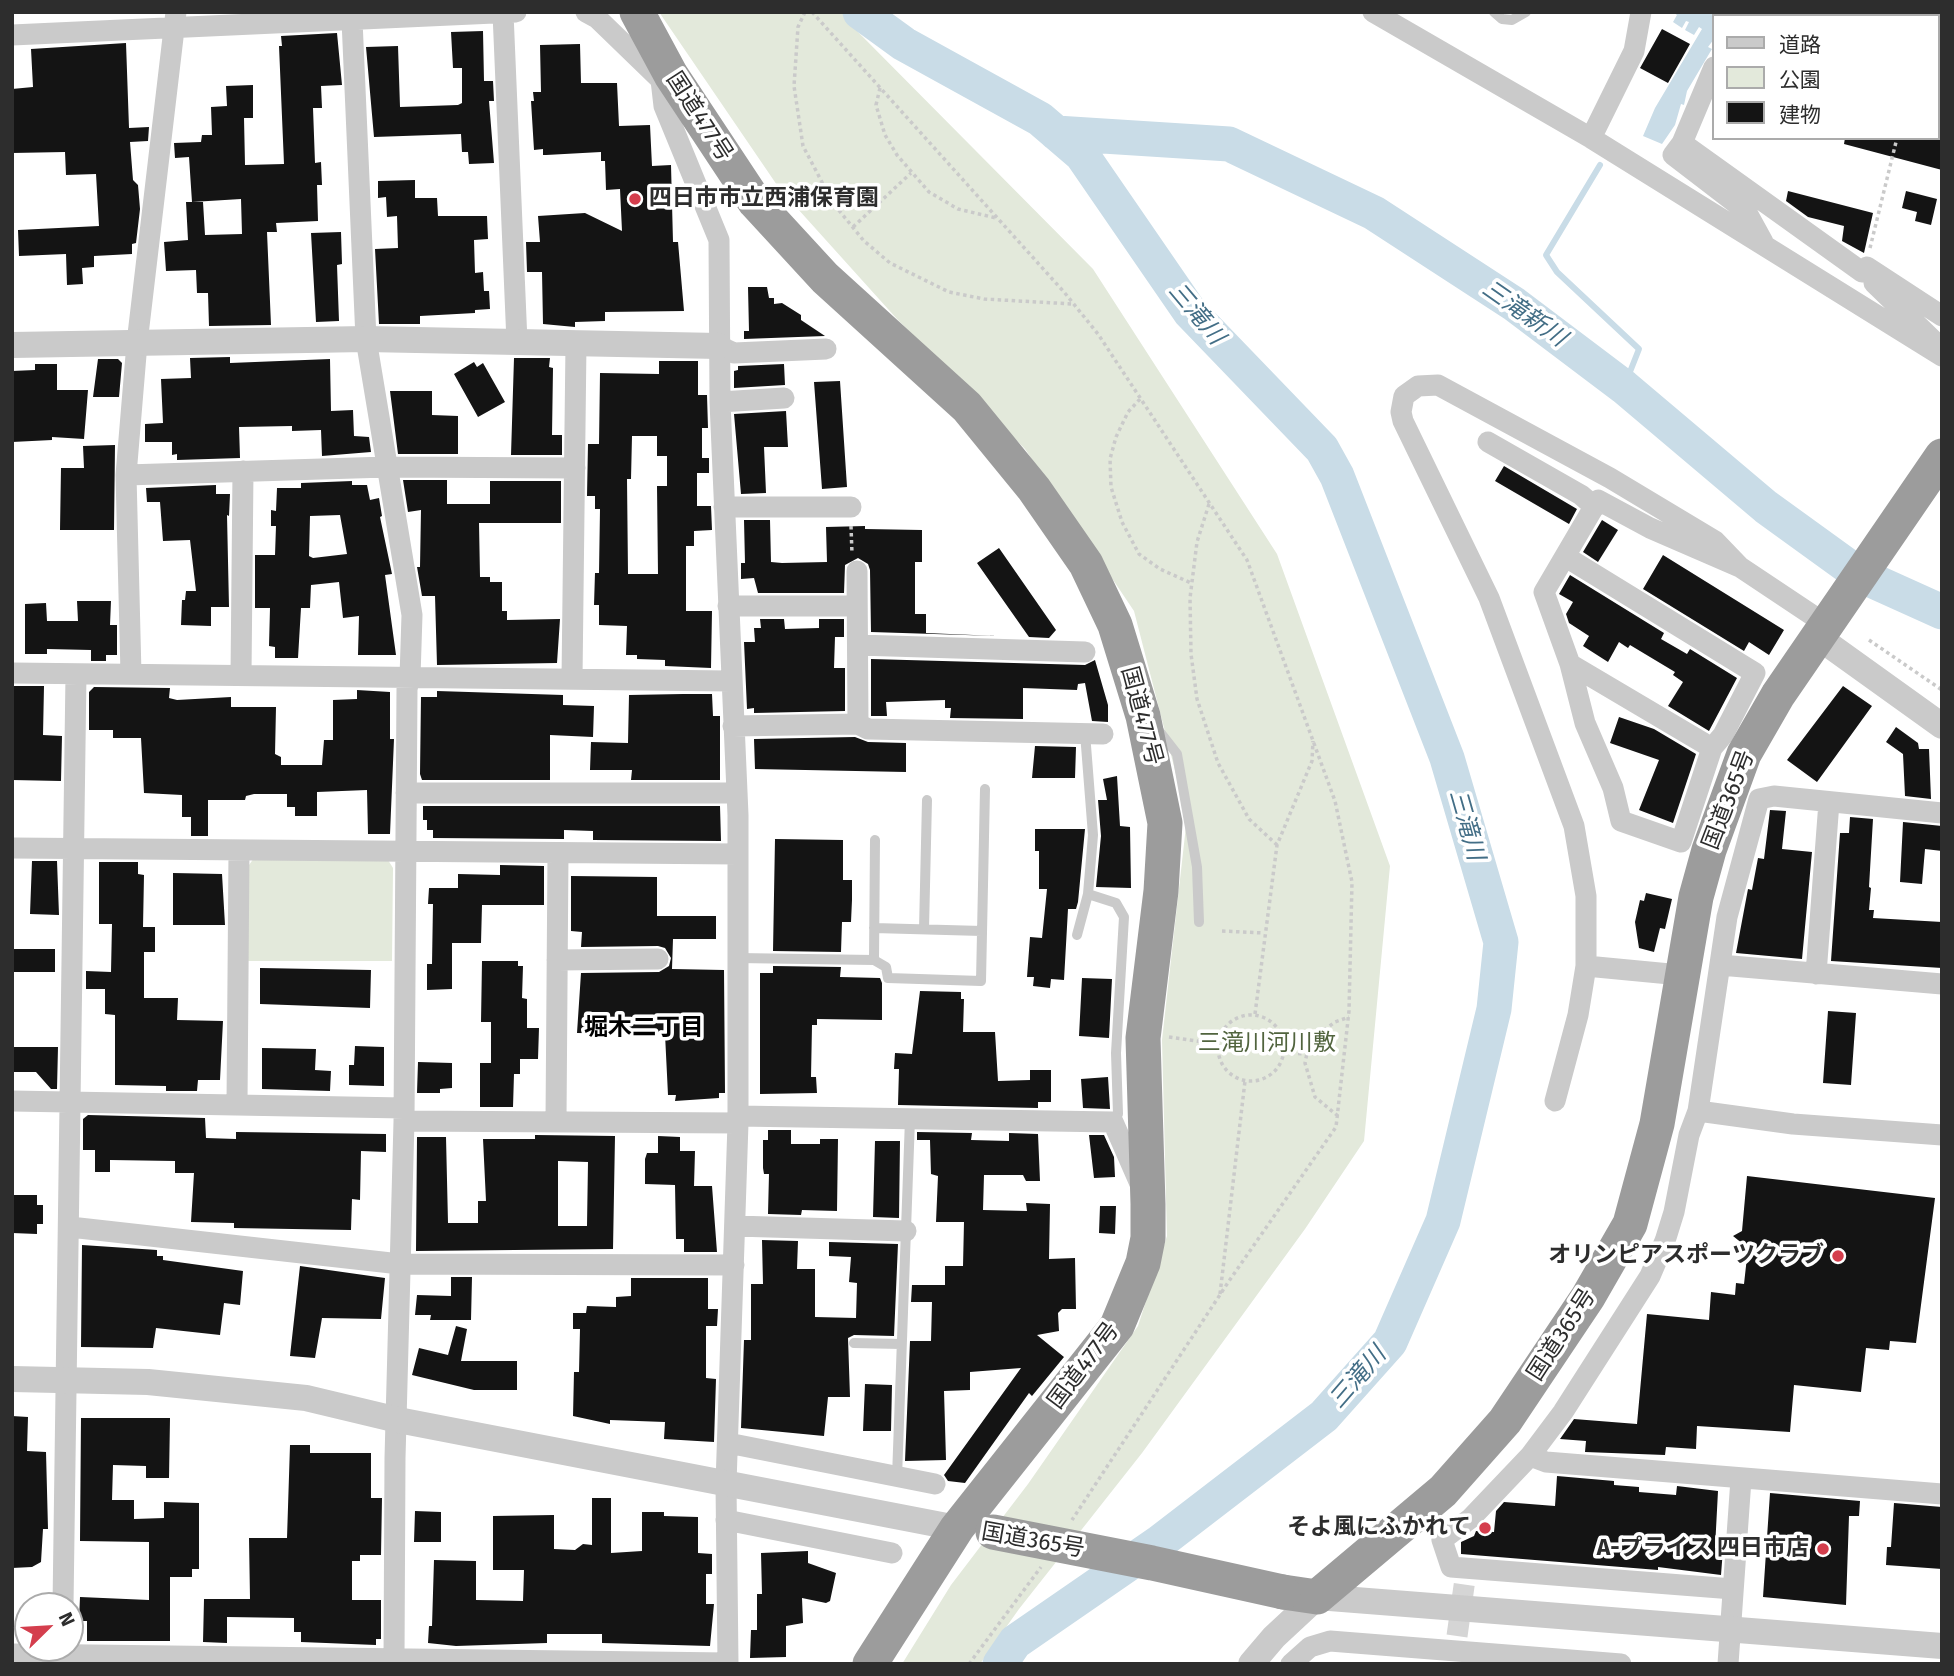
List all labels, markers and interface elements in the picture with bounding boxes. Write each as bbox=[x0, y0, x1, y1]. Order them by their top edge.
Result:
legend bbox=[1713, 14, 1940, 140]
text: 道路 bbox=[1779, 32, 1821, 58]
street label: 国道477号 bbox=[660, 67, 738, 167]
text: 公園 bbox=[1779, 67, 1821, 93]
text: 建物 bbox=[1779, 102, 1821, 128]
place label: 四日市市立西浦保育園 bbox=[649, 185, 879, 213]
marker: 四日市市立西浦保育園 bbox=[627, 191, 643, 207]
water label: 三滝新川 bbox=[1476, 275, 1572, 353]
water label: 三滝川 bbox=[1162, 277, 1230, 351]
street label: 国道477号 bbox=[1115, 664, 1167, 768]
street label: 国道365号 bbox=[1697, 746, 1761, 854]
water label: 三滝川 bbox=[1442, 786, 1490, 864]
district label: 堀木二丁目 bbox=[584, 1014, 704, 1042]
park label: 三滝川河川敷 bbox=[1198, 1030, 1336, 1058]
place label: オリンピアスポーツクラブ bbox=[1548, 1242, 1824, 1270]
marker: オリンピアスポーツクラブ bbox=[1830, 1248, 1846, 1264]
street label: 国道365号 bbox=[1522, 1284, 1602, 1386]
street label: 国道477号 bbox=[1043, 1317, 1125, 1415]
water label: 三滝川 bbox=[1324, 1341, 1392, 1415]
place label: そよ風にふかれて bbox=[1287, 1514, 1471, 1542]
street label: 国道365号 bbox=[979, 1518, 1087, 1564]
marker: そよ風にふかれて bbox=[1477, 1520, 1493, 1536]
place label: A-プライス 四日市店 bbox=[1597, 1535, 1809, 1563]
marker: A-プライス 四日市店 bbox=[1815, 1541, 1831, 1557]
north arrow bbox=[14, 1592, 84, 1662]
text: N bbox=[54, 1609, 80, 1629]

